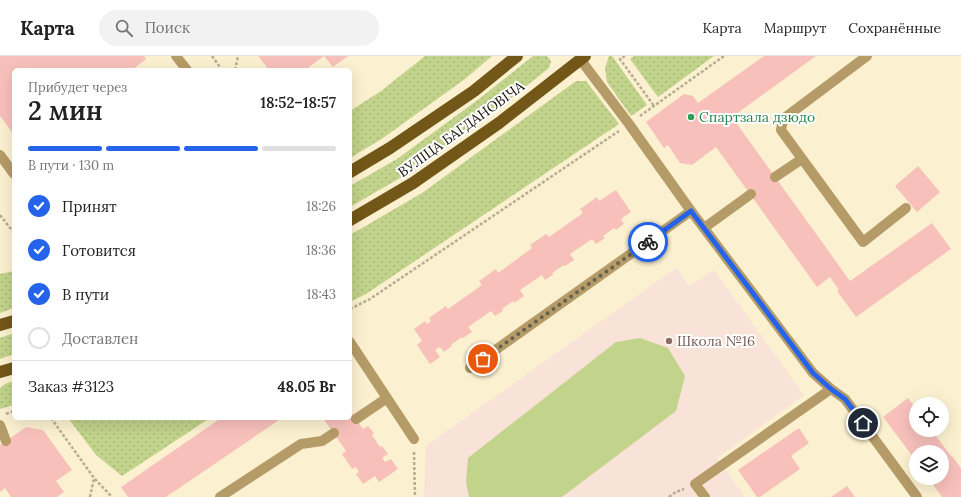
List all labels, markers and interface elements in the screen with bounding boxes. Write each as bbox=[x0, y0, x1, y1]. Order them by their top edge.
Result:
search box bbox=[99, 10, 379, 46]
text: Карта bbox=[20, 16, 75, 40]
icon: search bbox=[113, 17, 135, 39]
text: Поиск bbox=[145, 18, 190, 37]
text: Карта bbox=[702, 19, 742, 37]
text: Маршрут bbox=[764, 19, 826, 37]
text: Сохранённые bbox=[848, 19, 941, 37]
street label: ВУЛІЦА БАГДАНОВІЧА bbox=[394, 77, 528, 181]
text: Прибудет через bbox=[28, 79, 127, 96]
text: 18:52–18:57 bbox=[260, 93, 336, 112]
text: 2 мин bbox=[28, 94, 103, 127]
place label: Спартзала дзюдо bbox=[699, 108, 815, 126]
marker: Спартзала дзюдо bbox=[686, 112, 696, 122]
text: В пути · 130 m bbox=[28, 157, 114, 174]
icon: check bbox=[28, 195, 50, 217]
text: Принят bbox=[62, 197, 117, 216]
text: 18:26 bbox=[306, 198, 336, 215]
courier bbox=[628, 222, 668, 262]
icon: bike bbox=[637, 231, 659, 253]
icon: check bbox=[28, 239, 50, 261]
text: Готовится bbox=[62, 241, 136, 260]
text: 18:36 bbox=[306, 242, 336, 259]
icon: check bbox=[28, 283, 50, 305]
text: В пути bbox=[62, 285, 109, 304]
text: 18:43 bbox=[306, 286, 336, 303]
text: Доставлен bbox=[62, 329, 138, 348]
place label: Школа №16 bbox=[677, 332, 755, 350]
marker: Школа №16 bbox=[664, 336, 674, 346]
pin bbox=[466, 342, 500, 376]
icon: bag bbox=[472, 348, 494, 370]
text: Заказ #3123 bbox=[28, 377, 114, 396]
text: 48.05 Br bbox=[277, 377, 336, 396]
map controls bbox=[909, 397, 949, 485]
button: locate bbox=[909, 397, 949, 437]
pin bbox=[846, 406, 880, 440]
icon: home bbox=[852, 412, 874, 434]
button: layers bbox=[909, 445, 949, 485]

